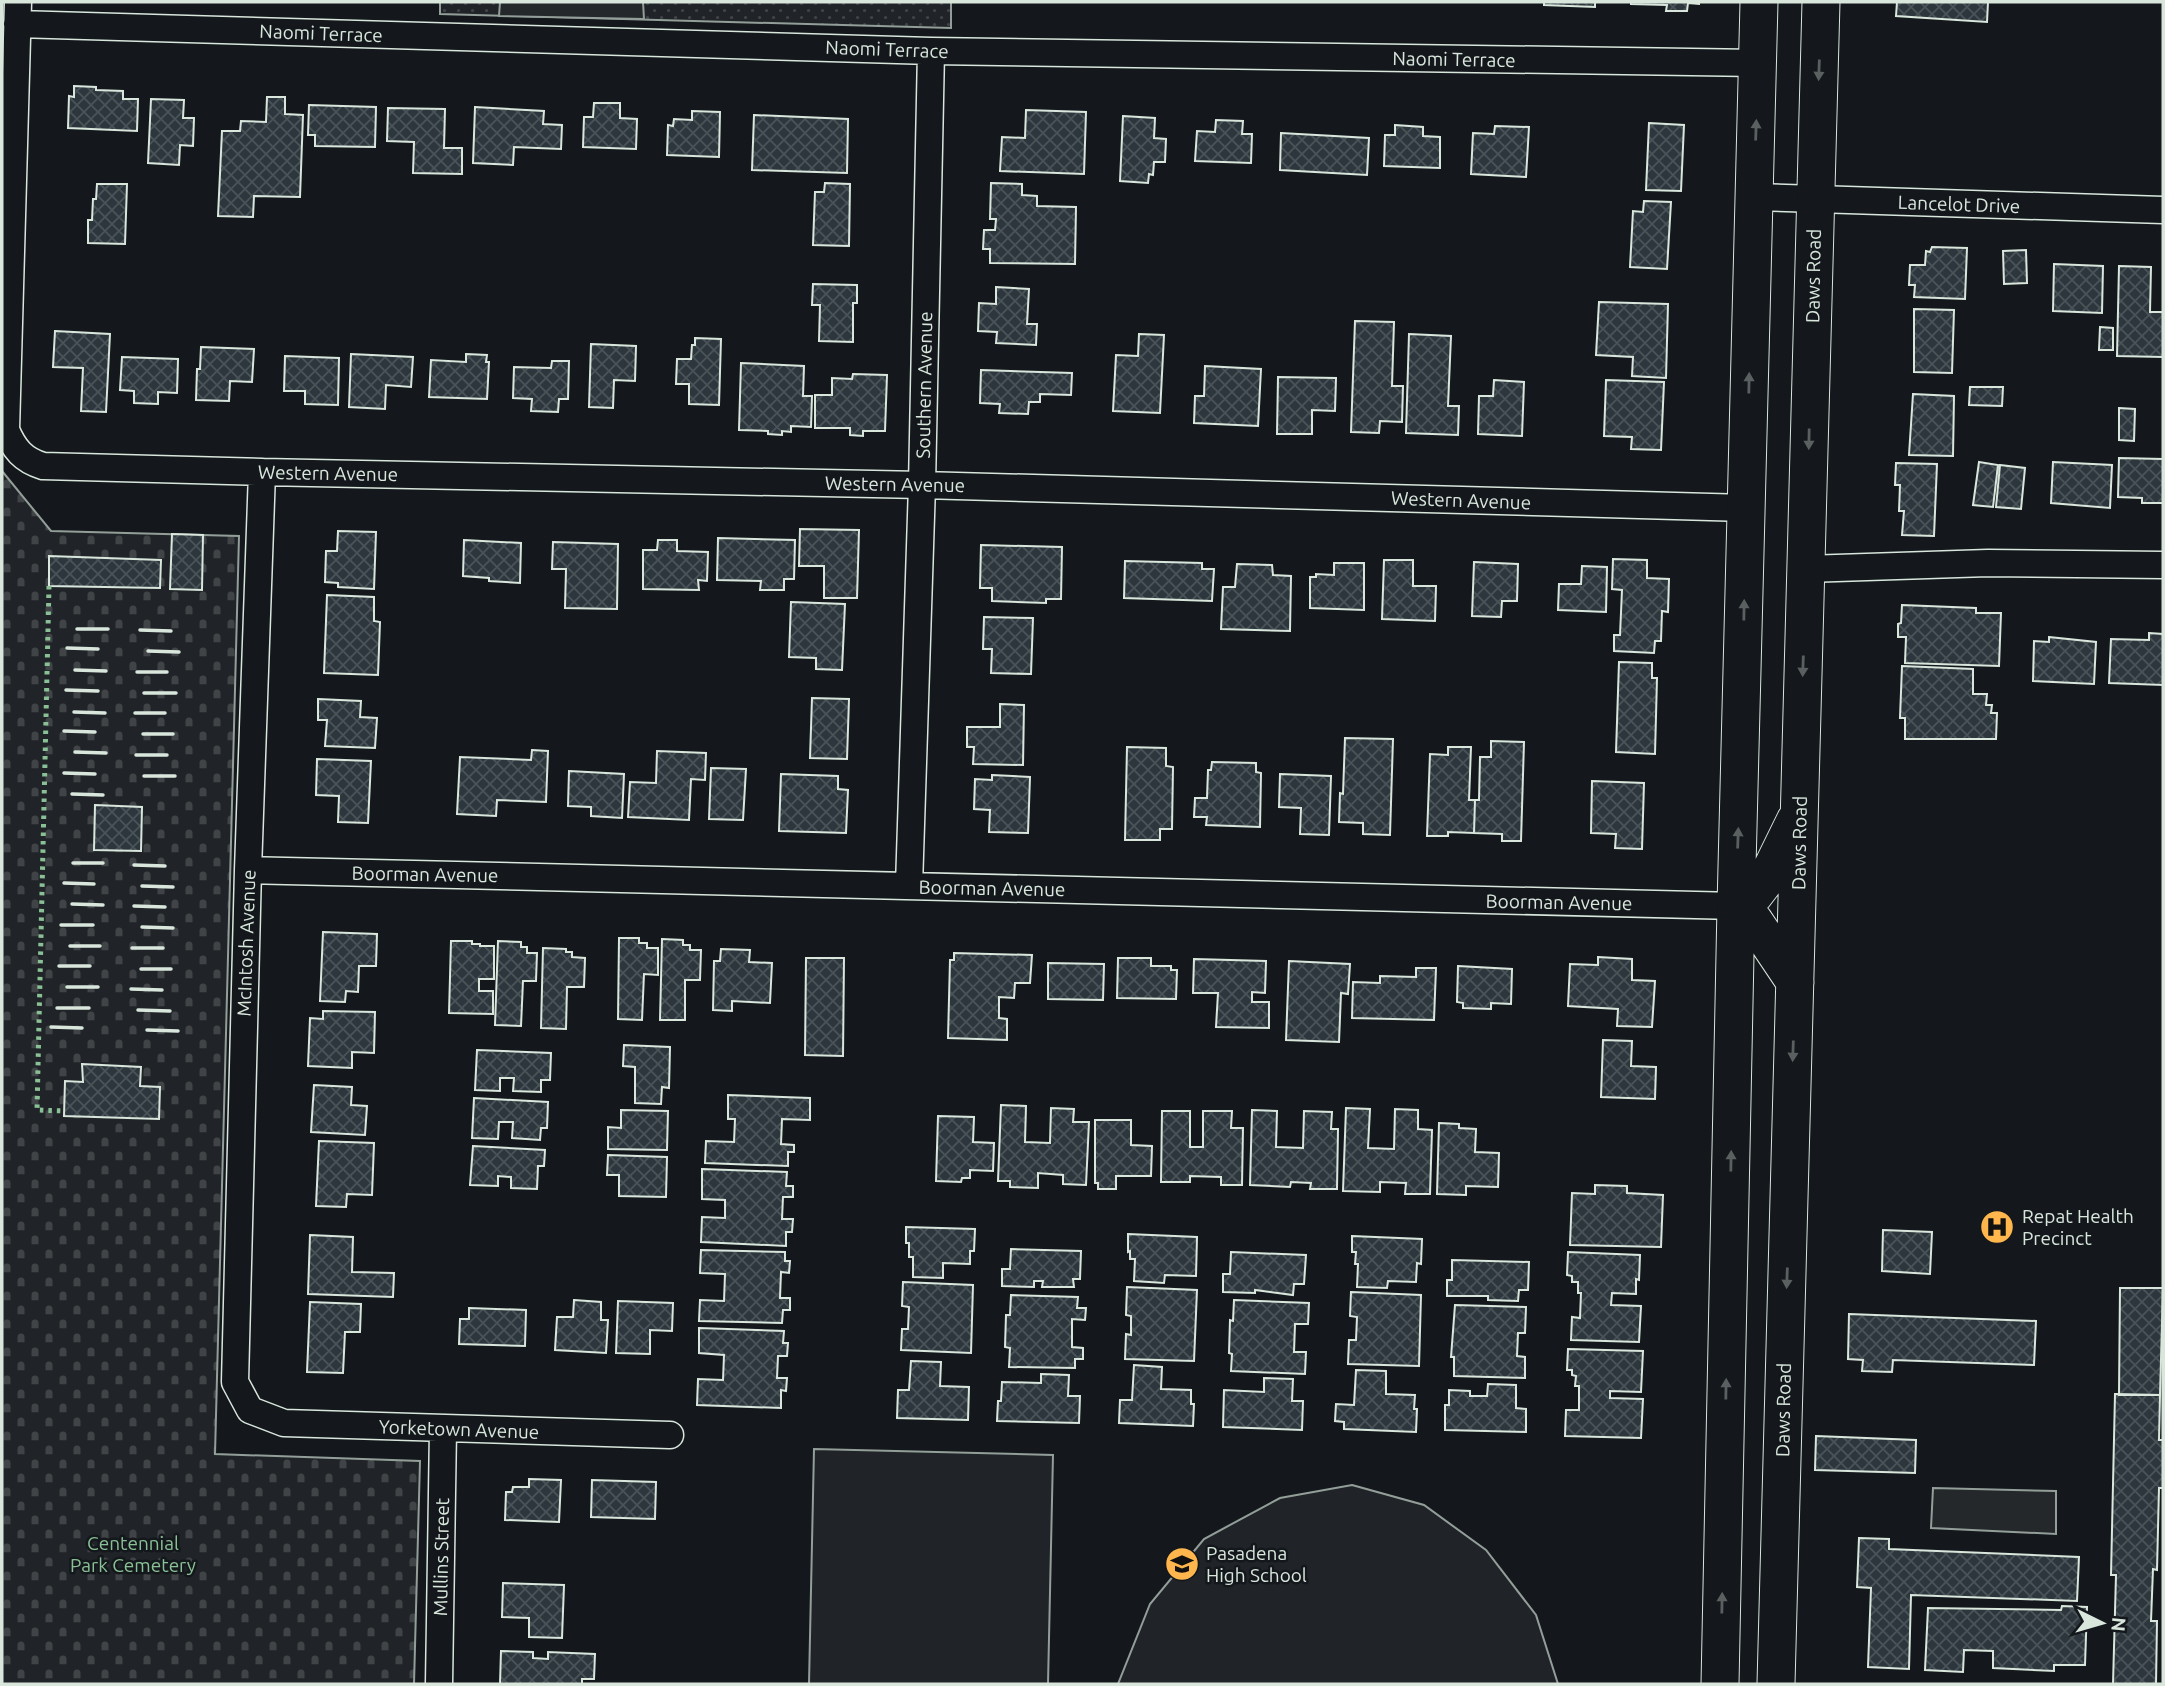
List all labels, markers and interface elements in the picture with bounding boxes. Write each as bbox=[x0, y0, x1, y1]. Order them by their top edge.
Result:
street label: Naomi Terrace bbox=[259, 20, 383, 46]
street label: Naomi Terrace bbox=[825, 36, 949, 62]
street label: Naomi Terrace bbox=[1392, 47, 1516, 71]
one-way arrow bbox=[1813, 59, 1824, 81]
one-way arrow bbox=[1750, 119, 1762, 141]
street label: Lancelot Drive bbox=[1897, 191, 2021, 217]
street label: Daws Road bbox=[1801, 229, 1825, 323]
street label: Southern Avenue bbox=[912, 311, 936, 459]
one-way arrow bbox=[1744, 372, 1755, 394]
one-way arrow bbox=[1803, 428, 1815, 450]
street label: Western Avenue bbox=[258, 461, 398, 485]
street label: Western Avenue bbox=[825, 472, 965, 496]
street label: Western Avenue bbox=[1390, 487, 1532, 513]
one-way arrow bbox=[1738, 599, 1749, 621]
one-way arrow bbox=[1798, 656, 1809, 678]
street label: Daws Road bbox=[1787, 796, 1811, 890]
one-way arrow bbox=[1732, 827, 1743, 849]
street label: Boorman Avenue bbox=[351, 862, 499, 886]
street label: McIntosh Avenue bbox=[232, 869, 260, 1017]
street label: Boorman Avenue bbox=[918, 876, 1066, 900]
street label: Boorman Avenue bbox=[1485, 890, 1633, 914]
one-way arrow bbox=[1787, 1040, 1799, 1062]
one-way arrow bbox=[1725, 1150, 1737, 1172]
place label: Repat Health Precinct bbox=[2022, 1205, 2134, 1249]
hospital icon: Repat Health Precinct bbox=[1978, 1208, 2016, 1246]
one-way arrow bbox=[1781, 1267, 1793, 1289]
street label: Daws Road bbox=[1771, 1363, 1795, 1457]
one-way arrow bbox=[1721, 1377, 1732, 1399]
street label: Yorketown Avenue bbox=[378, 1415, 540, 1443]
street label: Mullins Street bbox=[429, 1497, 453, 1616]
park label: Centennial Park Cemetery bbox=[70, 1532, 196, 1576]
place label: Pasadena High School bbox=[1206, 1542, 1307, 1586]
school or university icon: Pasadena High School bbox=[1163, 1545, 1201, 1583]
north arrow bbox=[2067, 1588, 2137, 1658]
one-way arrow bbox=[1716, 1592, 1728, 1614]
text: N bbox=[2107, 1616, 2131, 1633]

